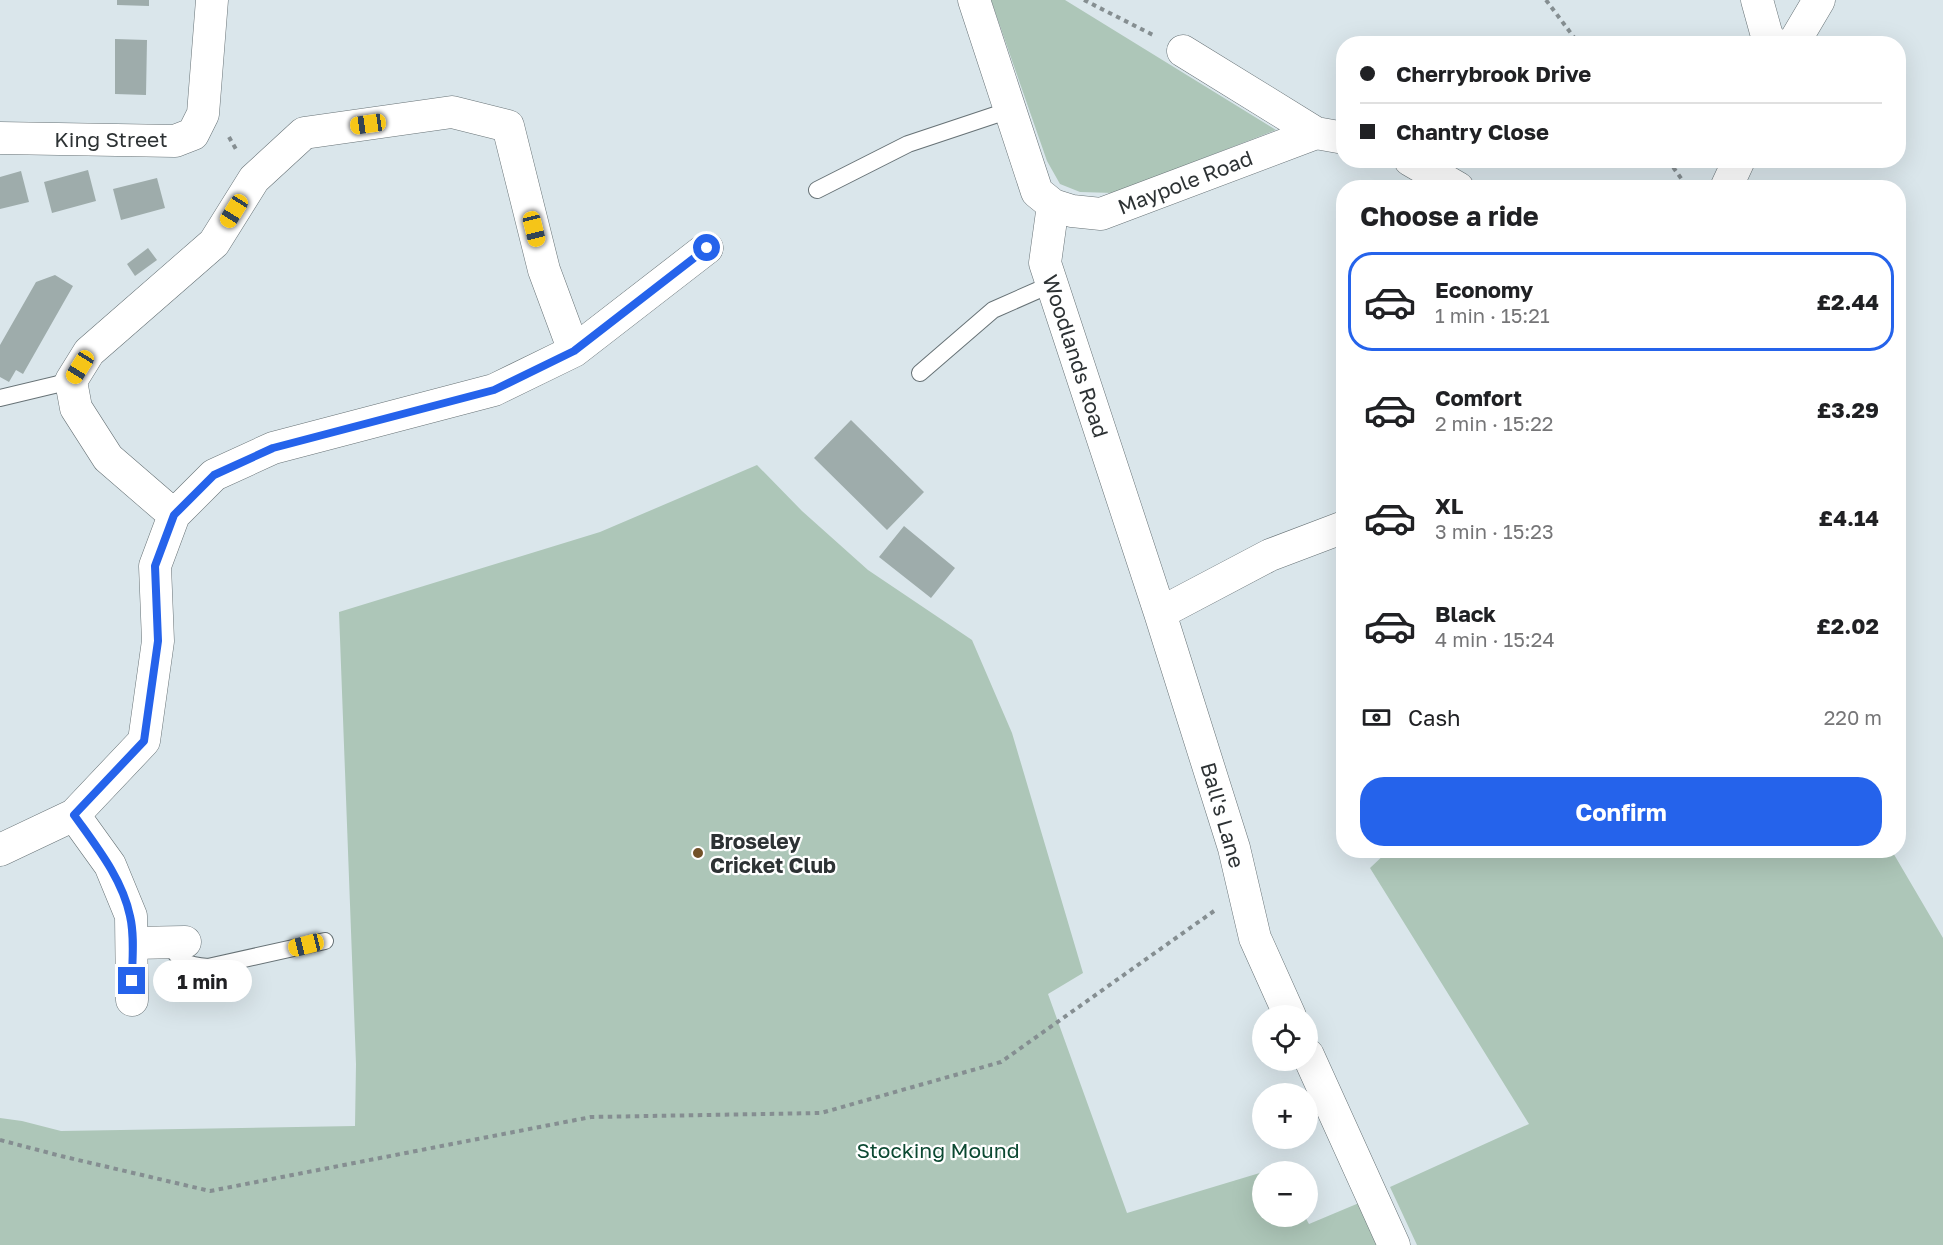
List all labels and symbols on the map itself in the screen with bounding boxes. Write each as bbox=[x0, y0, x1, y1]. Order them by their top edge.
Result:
car bbox=[349, 113, 387, 135]
street label: King Street bbox=[54, 126, 168, 152]
street label: Maypole Road bbox=[1114, 144, 1256, 220]
car bbox=[217, 191, 251, 231]
car bbox=[521, 209, 547, 249]
route start bbox=[693, 234, 720, 261]
street label: Woodlands Road bbox=[1037, 271, 1115, 441]
car bbox=[63, 347, 97, 387]
street label: Ball's Lane bbox=[1196, 759, 1250, 871]
place label: Broseley Cricket Club bbox=[710, 828, 836, 878]
marker: Broseley Cricket Club bbox=[691, 846, 705, 860]
car bbox=[286, 932, 326, 958]
callout: 1 min bbox=[153, 960, 252, 1002]
route end bbox=[118, 967, 145, 994]
park label: Stocking Mound bbox=[856, 1137, 1020, 1163]

